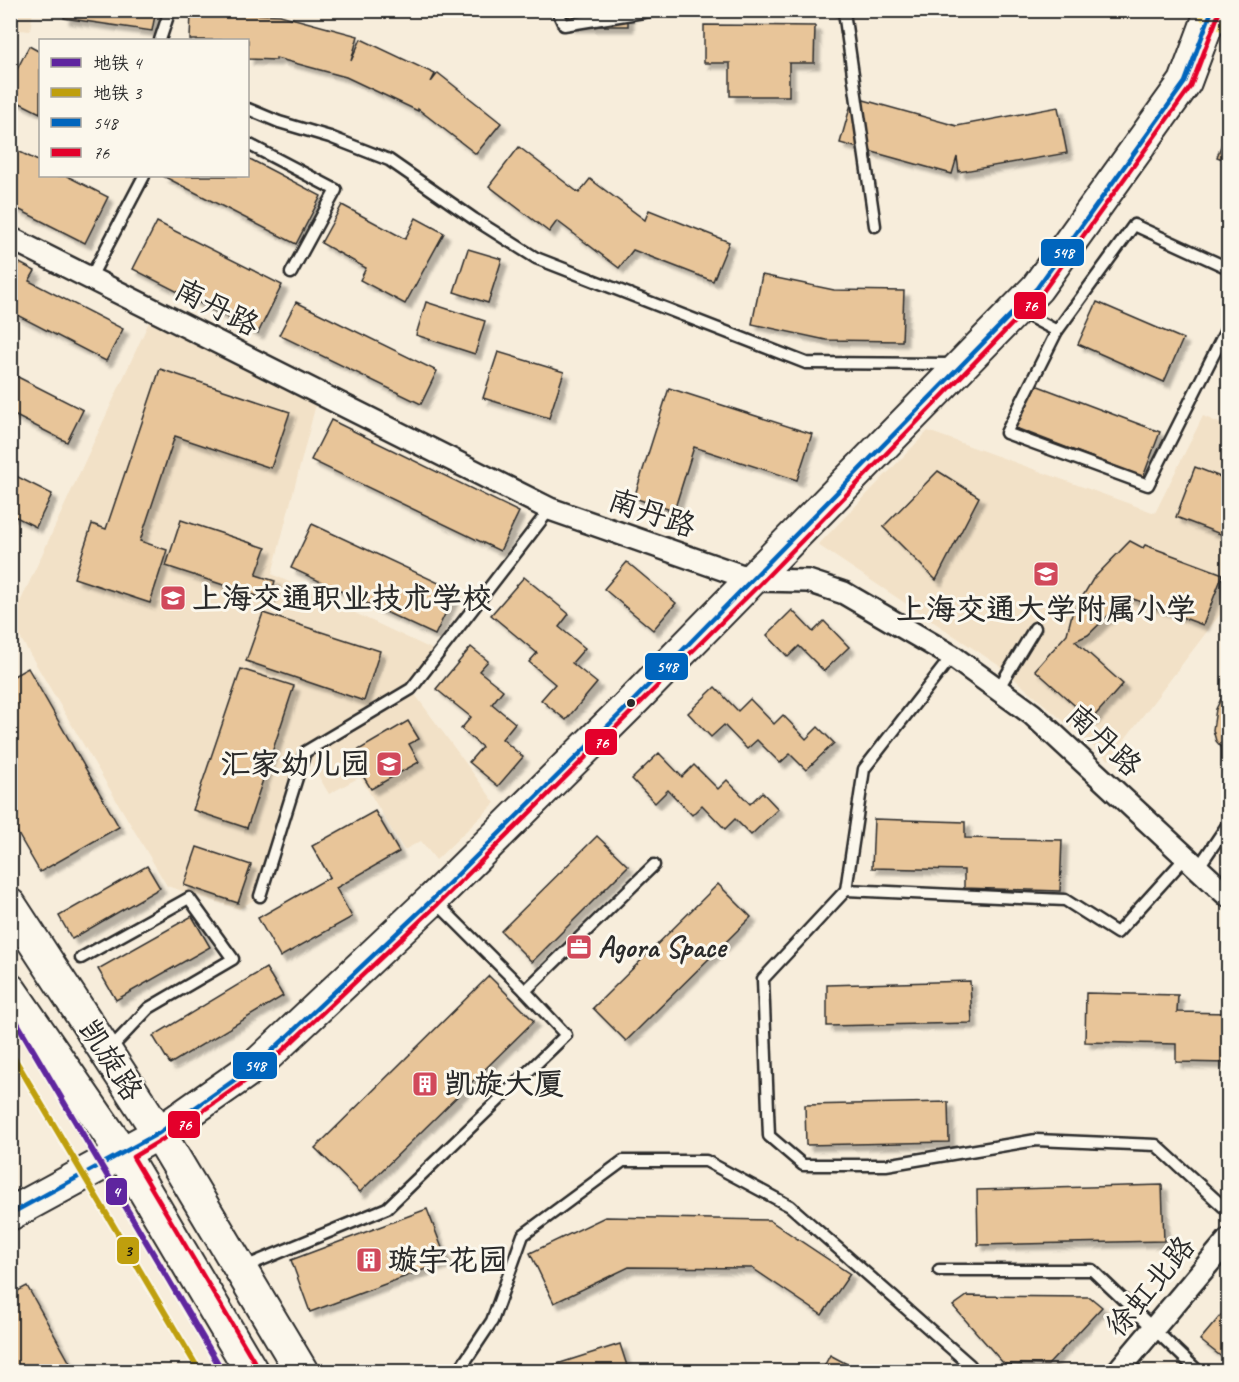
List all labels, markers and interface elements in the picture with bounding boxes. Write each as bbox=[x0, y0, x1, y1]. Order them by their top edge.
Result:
legend bbox=[39, 39, 249, 177]
text: 地铁 4 bbox=[93, 52, 143, 74]
text: 地铁 3 bbox=[93, 82, 143, 104]
text: 548 bbox=[93, 112, 119, 134]
text: 76 bbox=[93, 142, 110, 164]
line badge: 548 bbox=[1040, 238, 1085, 267]
text: 548 bbox=[1052, 243, 1075, 263]
street label: 南丹路 bbox=[168, 270, 266, 344]
line badge: 76 bbox=[1013, 291, 1047, 320]
text: 76 bbox=[1023, 296, 1039, 316]
street label: 南丹路 bbox=[603, 480, 701, 546]
school or university icon: 上海交通大学附属小学 bbox=[1031, 559, 1061, 589]
place label: 上海交通职业技术学校 bbox=[192, 579, 492, 617]
school or university icon: 上海交通职业技术学校 bbox=[158, 583, 188, 613]
place label: 上海交通大学附属小学 bbox=[896, 590, 1196, 628]
line badge: 548 bbox=[644, 652, 689, 681]
text: 548 bbox=[656, 657, 679, 677]
street label: 南丹路 bbox=[1058, 695, 1150, 785]
unlabelled marker bbox=[625, 697, 637, 709]
line badge: 76 bbox=[584, 728, 618, 756]
text: 76 bbox=[594, 733, 610, 753]
place label: 汇家幼儿园 bbox=[220, 745, 370, 783]
school or university icon: 汇家幼儿园 bbox=[374, 749, 404, 779]
place label: Agora Space bbox=[598, 928, 728, 966]
office icon: Agora Space bbox=[564, 932, 594, 962]
street label: 凯旋路 bbox=[71, 1012, 151, 1108]
line badge: 548 bbox=[232, 1051, 278, 1080]
text: 548 bbox=[244, 1056, 267, 1076]
place label: 凯旋大厦 bbox=[444, 1065, 564, 1103]
building icon: 凯旋大厦 bbox=[410, 1069, 440, 1099]
line badge: 76 bbox=[167, 1110, 201, 1139]
text: 76 bbox=[177, 1115, 193, 1135]
line badge: 4 bbox=[105, 1177, 128, 1206]
text: 4 bbox=[112, 1182, 121, 1202]
street label: 徐虹北路 bbox=[1097, 1228, 1203, 1344]
line badge: 3 bbox=[116, 1236, 140, 1265]
text: 3 bbox=[124, 1241, 133, 1261]
place label: 璇宇花园 bbox=[388, 1241, 508, 1279]
building icon: 璇宇花园 bbox=[354, 1245, 384, 1275]

